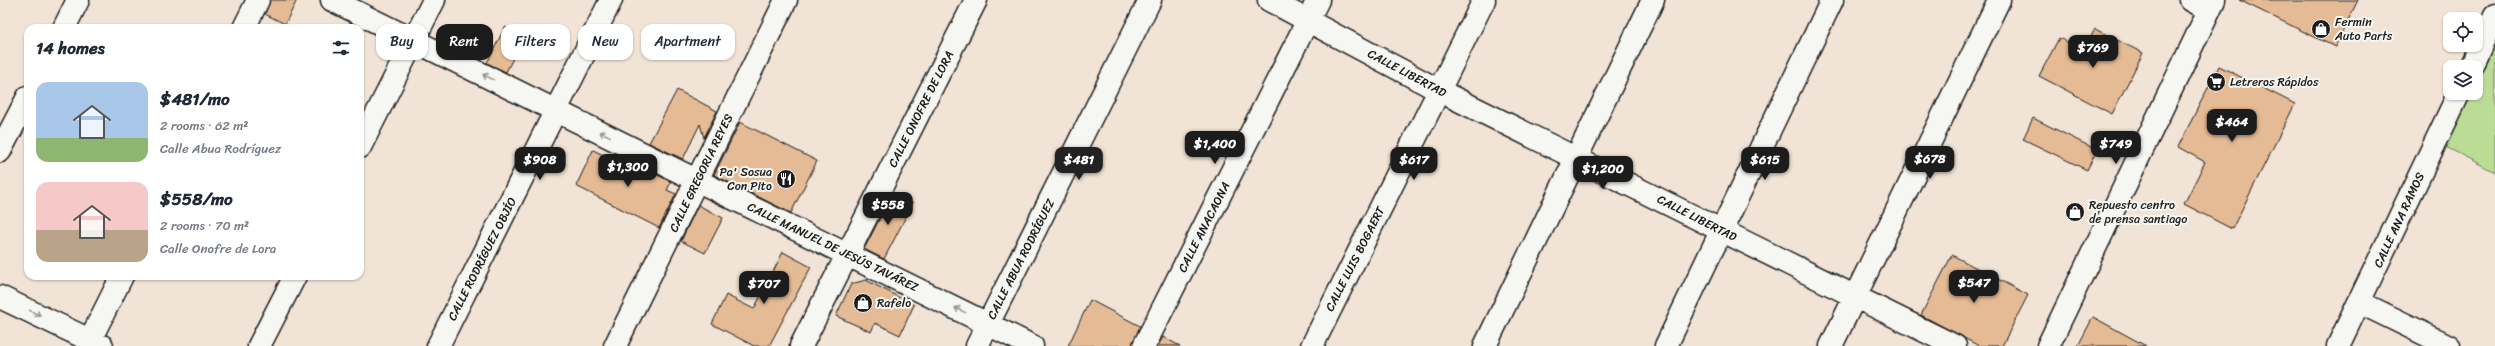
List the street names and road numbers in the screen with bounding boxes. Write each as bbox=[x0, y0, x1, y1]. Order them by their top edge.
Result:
street label: CALLE LIBERTAD bbox=[1363, 43, 1451, 104]
street label: CALLE ONOFRE DE LORA bbox=[882, 46, 960, 171]
street label: CALLE GREGORIA REYES bbox=[663, 110, 739, 236]
street label: CALLE ANA RAMOS bbox=[2367, 168, 2431, 272]
street label: CALLE ANACAONA bbox=[1172, 178, 1236, 276]
street label: CALLE LIBERTAD bbox=[1653, 188, 1742, 248]
street label: CALLE RODRÍGUEZ OBJÍO bbox=[441, 193, 523, 325]
street label: CALLE ABUA RODRÍGUEZ bbox=[981, 195, 1061, 323]
street label: CALLE MANUEL DE JESÚS TAVÁREZ bbox=[744, 196, 923, 298]
street label: CALLE LUIS BOGAERT bbox=[1319, 202, 1391, 315]

